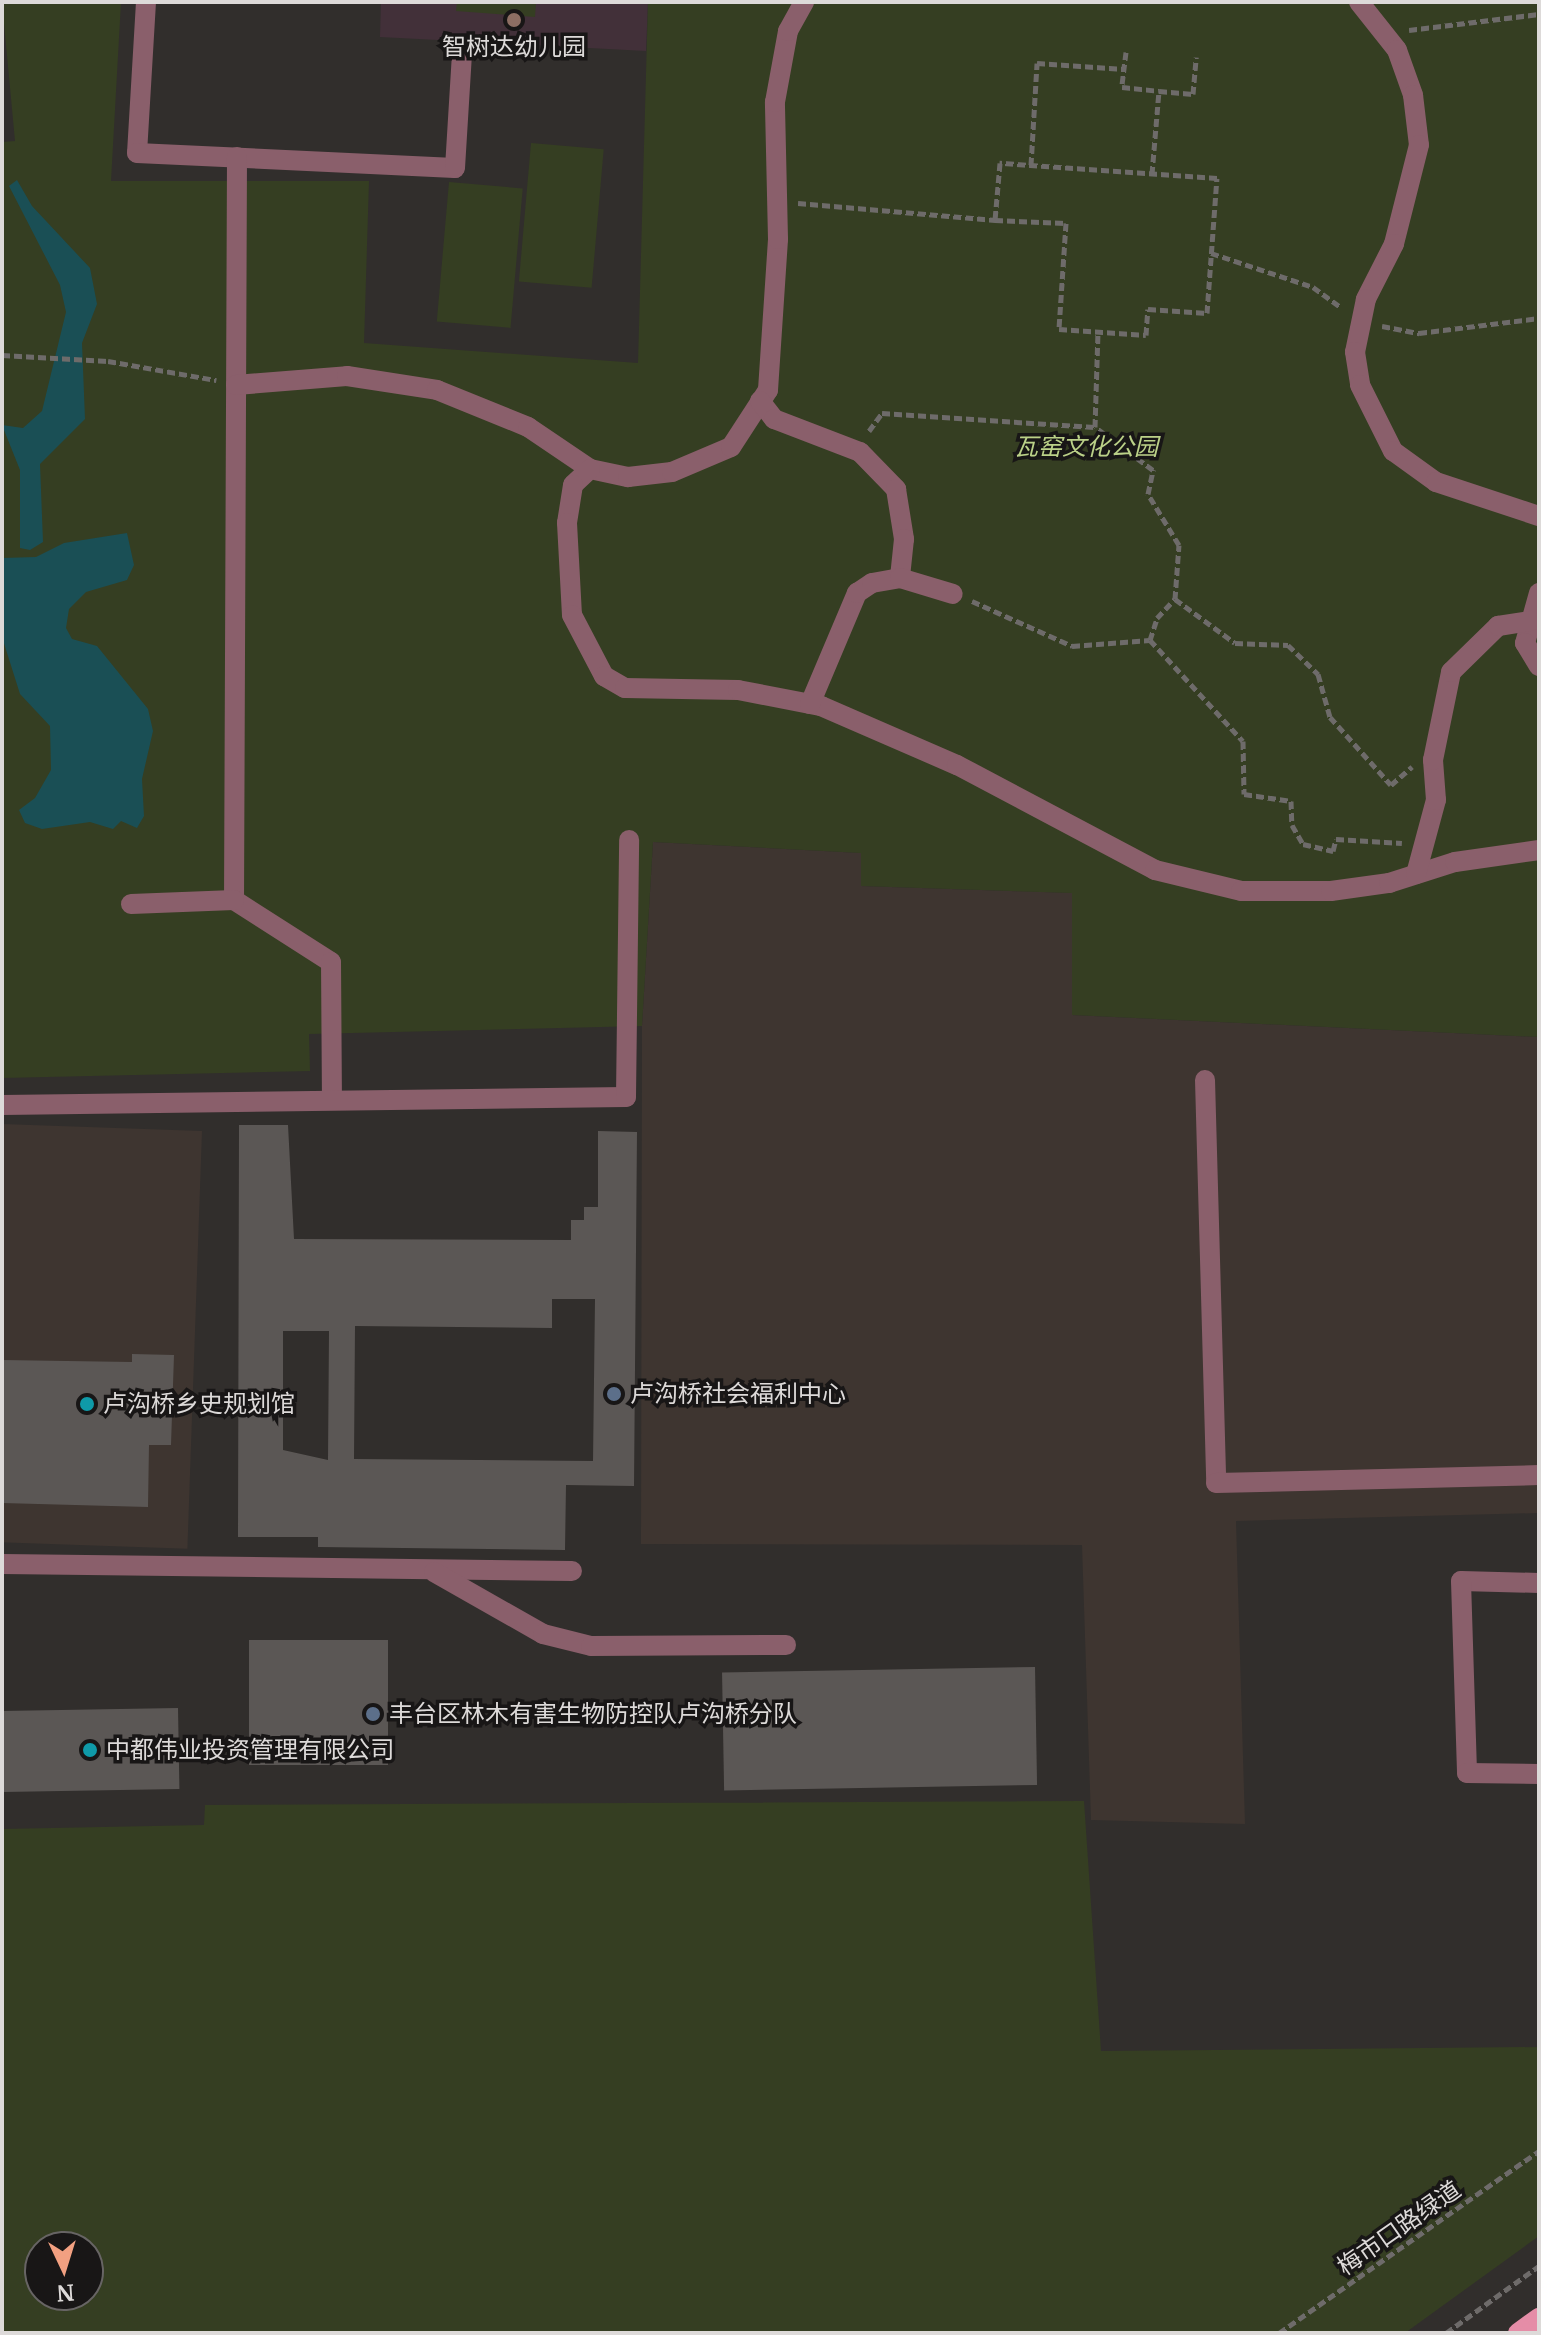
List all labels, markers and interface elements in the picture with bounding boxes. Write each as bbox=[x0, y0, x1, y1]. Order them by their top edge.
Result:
marker: 智树达幼儿园 bbox=[505, 11, 523, 29]
place label: 智树达幼儿园 bbox=[442, 33, 586, 61]
park label: 瓦窑文化公园 bbox=[1014, 433, 1158, 461]
place label: 卢沟桥社会福利中心 bbox=[630, 1380, 846, 1408]
marker: 卢沟桥社会福利中心 bbox=[605, 1385, 623, 1403]
place label: 卢沟桥乡史规划馆 bbox=[103, 1390, 295, 1418]
marker: 卢沟桥乡史规划馆 bbox=[78, 1395, 96, 1413]
place label: 丰台区林木有害生物防控队卢沟桥分队 bbox=[389, 1700, 797, 1728]
marker: 丰台区林木有害生物防控队卢沟桥分队 bbox=[364, 1705, 382, 1723]
place label: 中都伟业投资管理有限公司 bbox=[106, 1736, 394, 1764]
marker: 中都伟业投资管理有限公司 bbox=[81, 1741, 99, 1759]
street label: 梅市口路绿道 bbox=[1332, 2175, 1466, 2281]
north arrow bbox=[24, 2231, 104, 2311]
text: N bbox=[56, 2278, 75, 2308]

